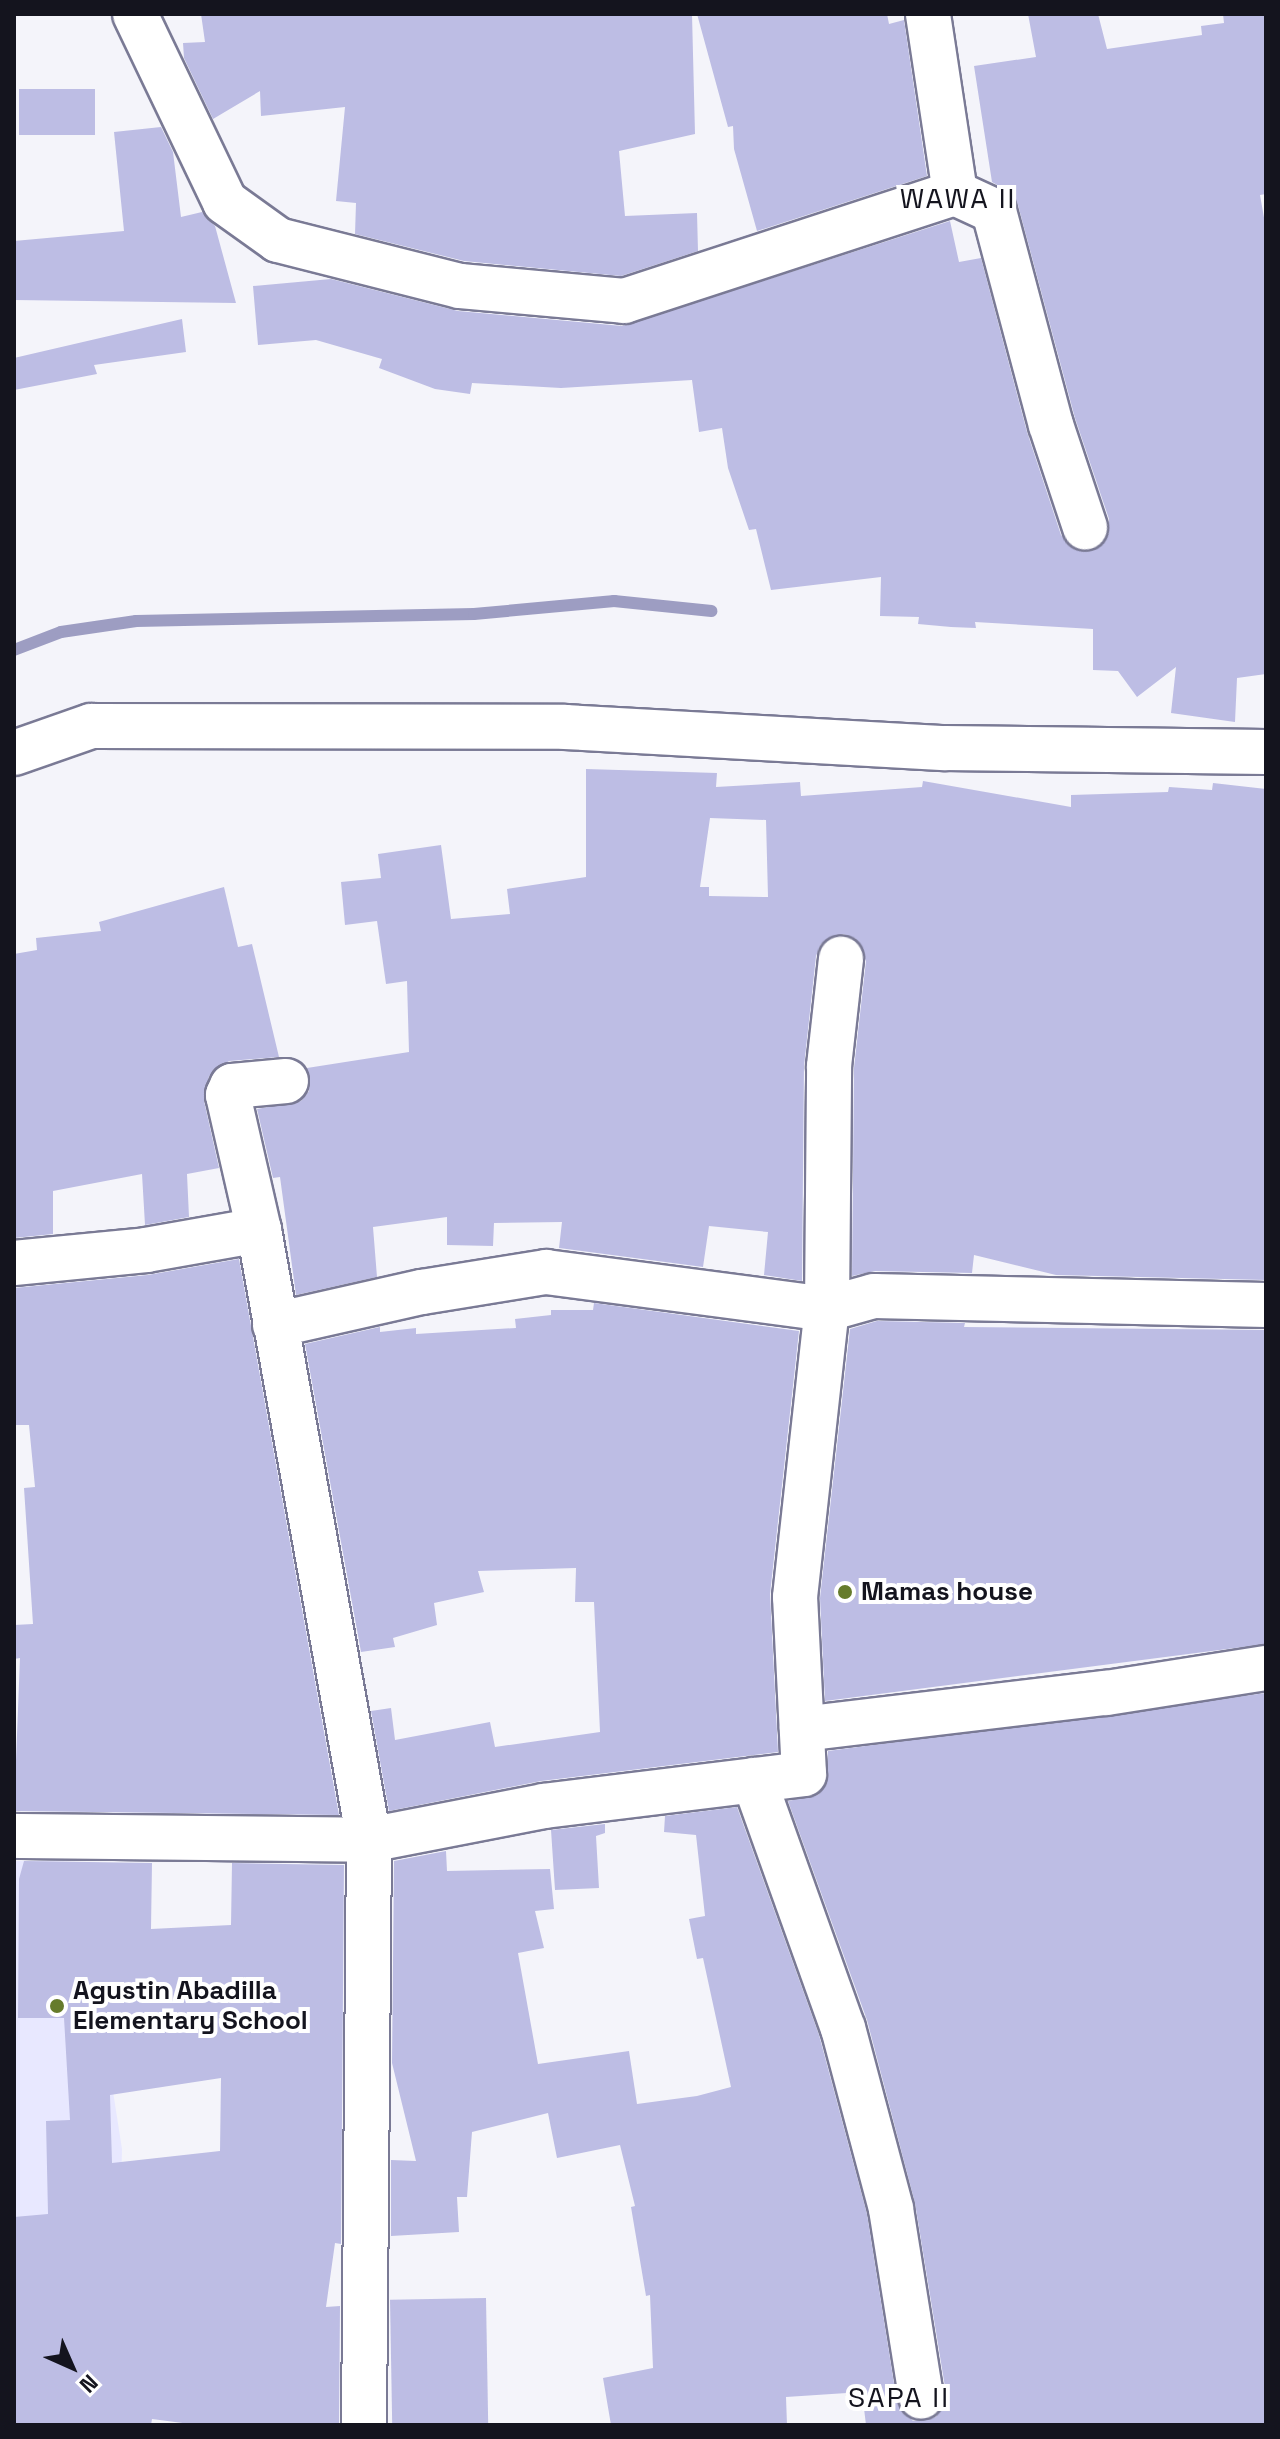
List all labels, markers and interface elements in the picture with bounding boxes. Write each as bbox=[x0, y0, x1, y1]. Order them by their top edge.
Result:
district label: WAWA II bbox=[900, 181, 1016, 215]
place label: Mamas house bbox=[861, 1576, 1033, 1608]
marker: Mamas house bbox=[836, 1583, 854, 1601]
place label: Agustin Abadilla Elementary School bbox=[73, 1975, 308, 2036]
marker: Agustin Abadilla Elementary School bbox=[48, 1997, 66, 2015]
north arrow bbox=[32, 2327, 112, 2407]
text: N bbox=[74, 2369, 104, 2399]
district label: SAPA II bbox=[848, 2380, 950, 2414]

